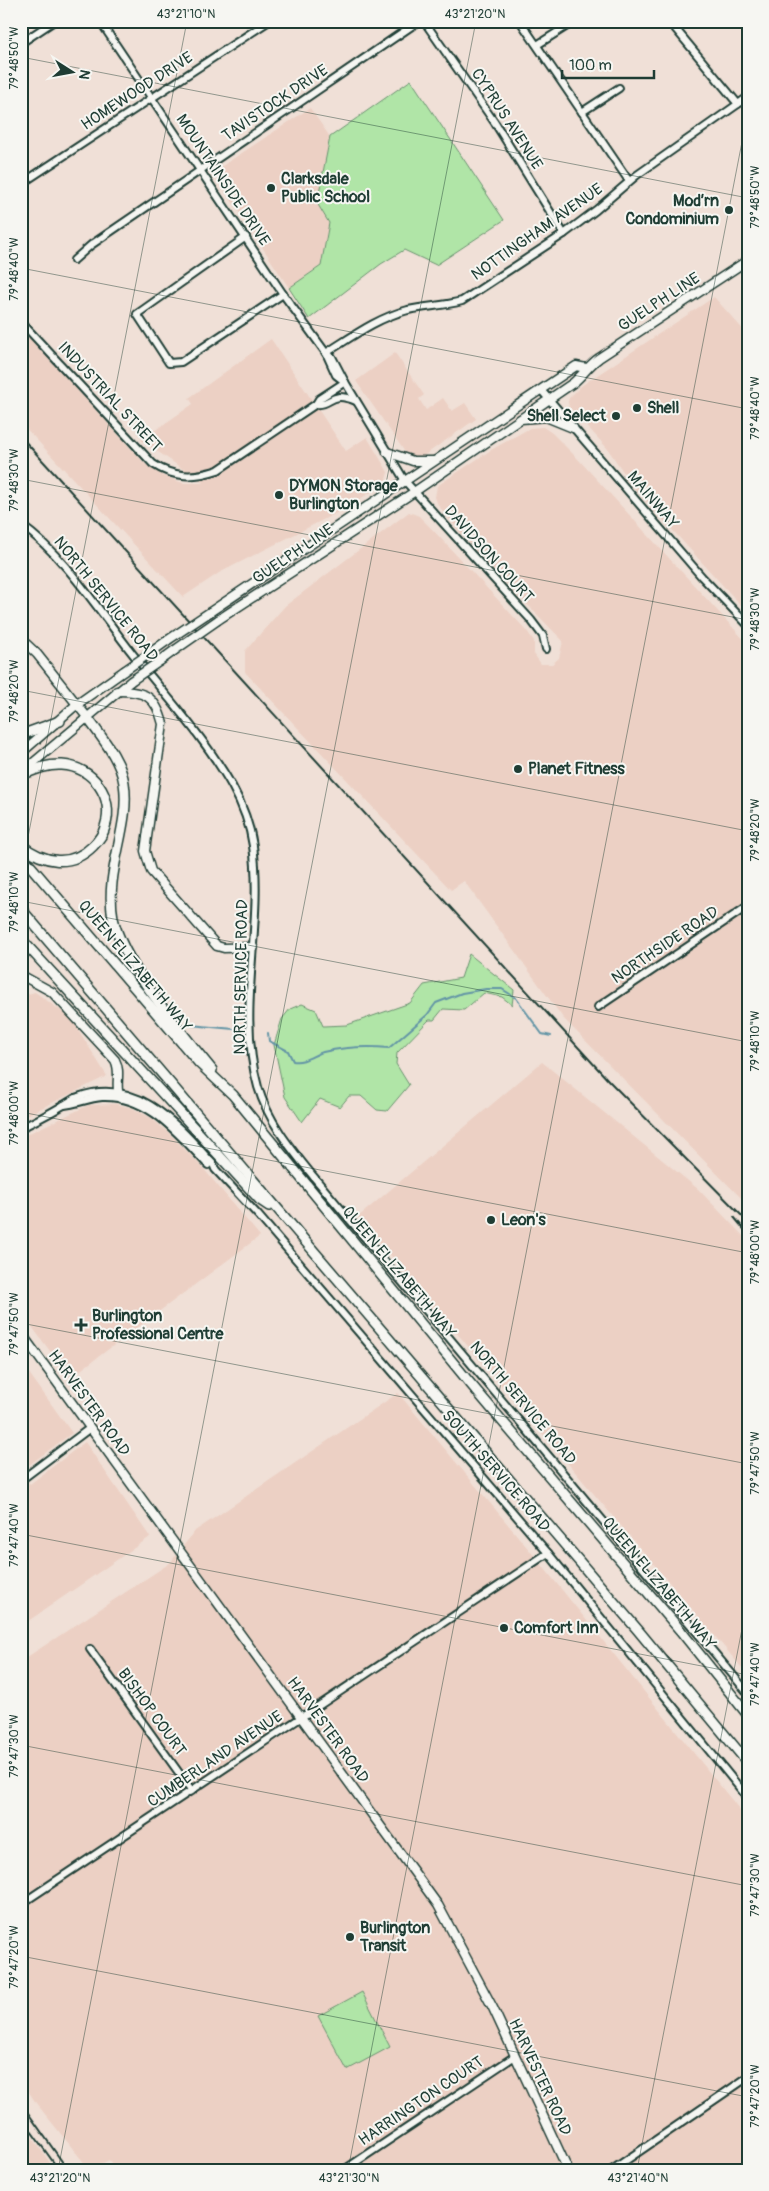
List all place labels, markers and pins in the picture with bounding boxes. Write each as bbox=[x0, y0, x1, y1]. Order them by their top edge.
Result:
place label: Clarksdale Public School bbox=[281, 169, 370, 207]
marker: Clarksdale Public School bbox=[265, 182, 277, 194]
place label: Mod’rn Condominium bbox=[625, 191, 719, 229]
marker: Mod’rn Condominium bbox=[723, 204, 735, 216]
place label: Shell bbox=[647, 398, 680, 418]
marker: Shell bbox=[631, 402, 643, 414]
place label: Shell Select bbox=[527, 406, 607, 426]
marker: Shell Select bbox=[610, 410, 622, 422]
place label: DYMON Storage Burlington bbox=[289, 476, 399, 514]
marker: DYMON Storage Burlington bbox=[273, 489, 285, 501]
place label: Planet Fitness bbox=[528, 759, 625, 779]
marker: Planet Fitness bbox=[512, 763, 524, 775]
place label: Leon's bbox=[501, 1210, 547, 1230]
marker: Leon's bbox=[485, 1214, 497, 1226]
place label: Burlington Professional Centre bbox=[92, 1306, 224, 1344]
marker: Burlington Professional Centre bbox=[74, 1318, 88, 1332]
place label: Comfort Inn bbox=[514, 1618, 599, 1638]
marker: Comfort Inn bbox=[498, 1622, 510, 1634]
place label: Burlington Transit bbox=[359, 1918, 430, 1956]
marker: Burlington Transit bbox=[344, 1931, 356, 1943]

